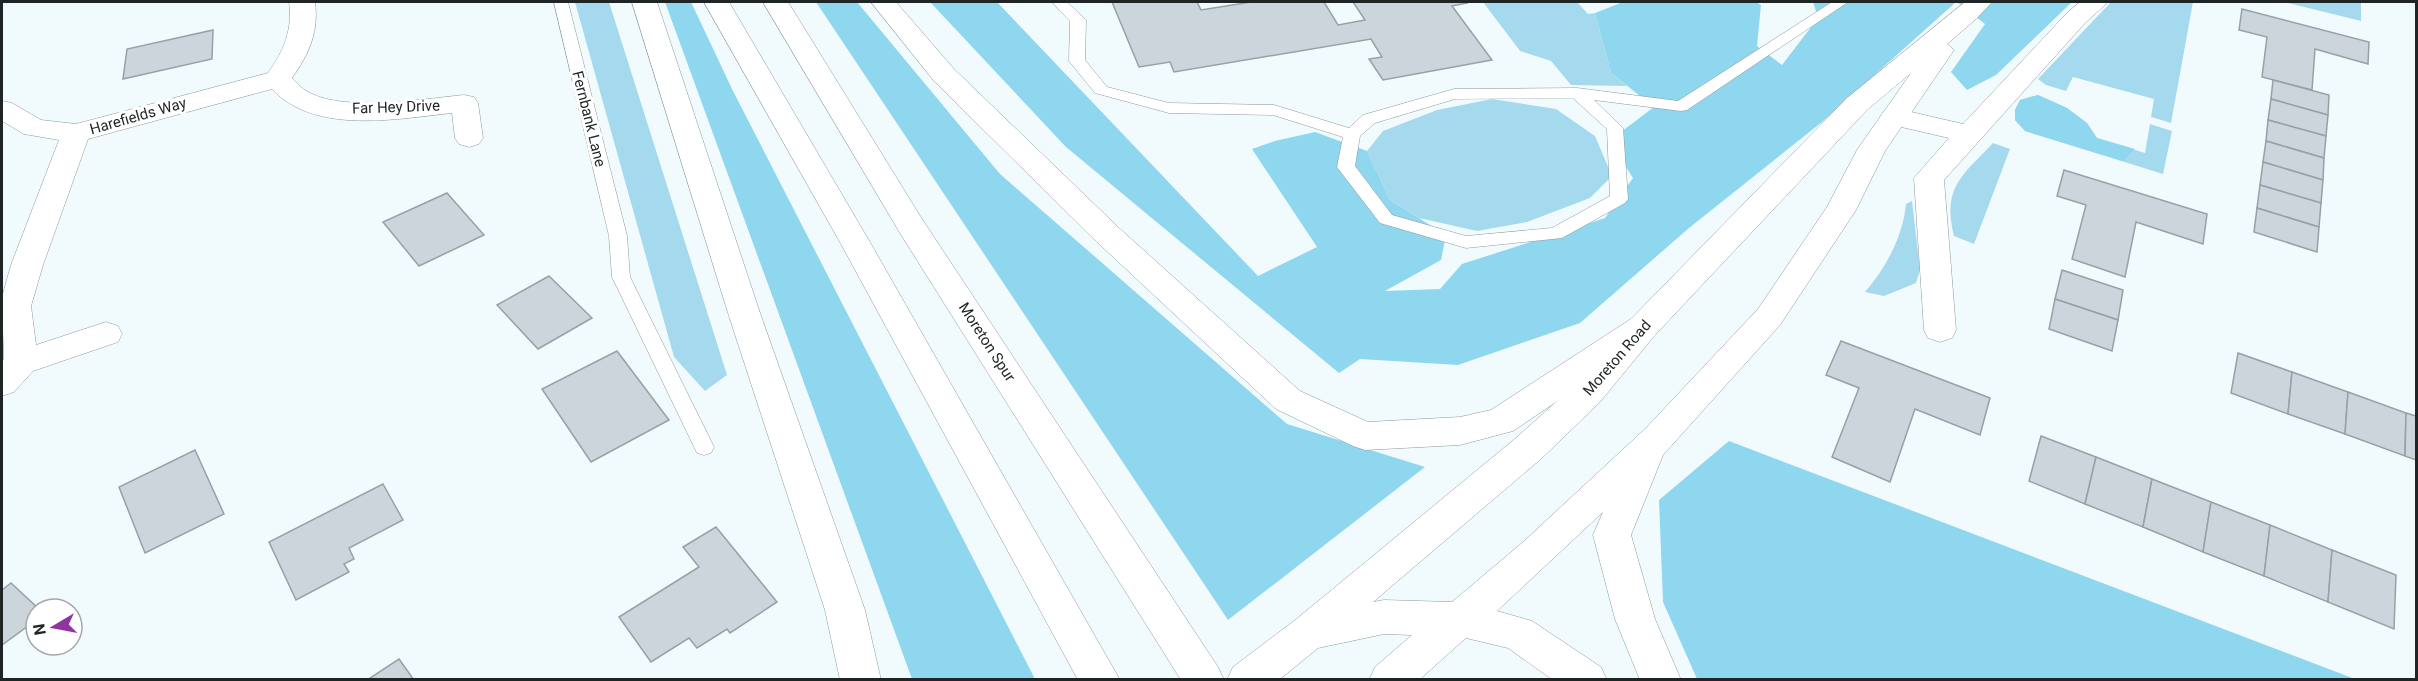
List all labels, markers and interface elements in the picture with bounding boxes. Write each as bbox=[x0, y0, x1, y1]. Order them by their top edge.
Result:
street label: Fernbank Lane bbox=[568, 69, 610, 169]
street label: Harefields Way bbox=[88, 94, 188, 138]
street label: Far Hey Drive bbox=[352, 96, 440, 118]
street label: Moreton Spur bbox=[955, 299, 1019, 385]
street label: Moreton Road bbox=[1579, 317, 1655, 399]
north arrow bbox=[24, 597, 84, 657]
text: N bbox=[29, 622, 50, 637]

